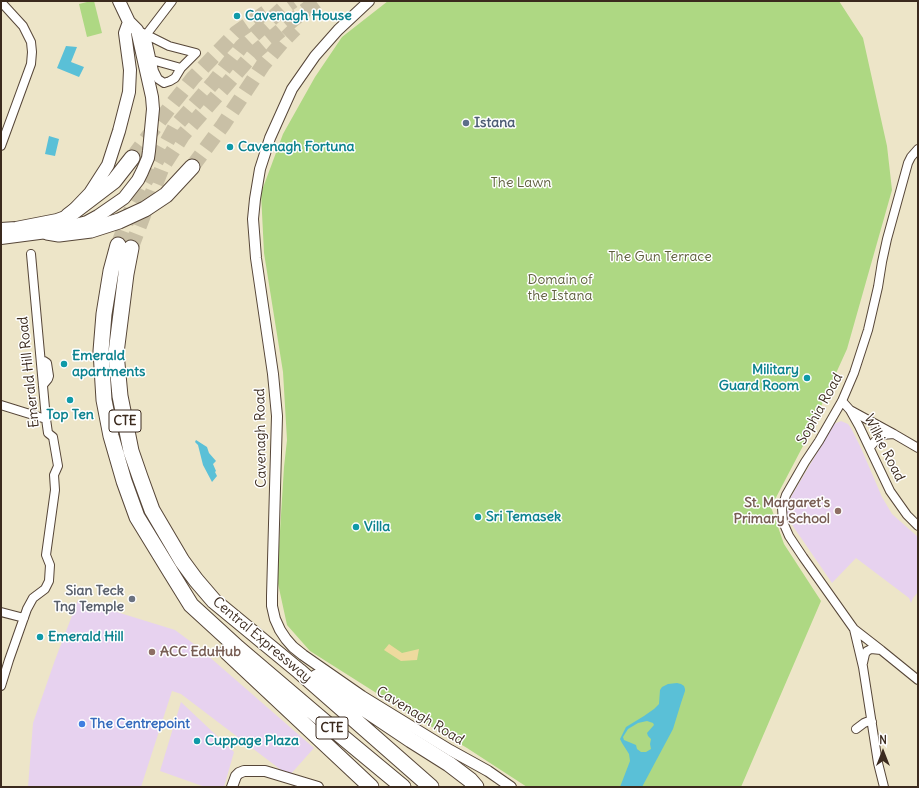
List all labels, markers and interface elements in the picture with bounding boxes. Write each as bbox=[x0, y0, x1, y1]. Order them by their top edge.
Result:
place label: Cavenagh House bbox=[245, 8, 352, 24]
marker: Cavenagh House bbox=[232, 11, 242, 21]
place label: Istana bbox=[474, 115, 515, 131]
marker: Istana bbox=[461, 118, 471, 128]
place label: Cavenagh Fortuna bbox=[238, 139, 355, 155]
marker: Cavenagh Fortuna bbox=[225, 142, 235, 152]
park label: The Lawn bbox=[491, 175, 551, 191]
park label: The Gun Terrace bbox=[608, 249, 712, 265]
park label: Domain of the Istana bbox=[527, 272, 593, 304]
street label: Emerald Hill Road bbox=[15, 316, 43, 428]
place label: Emerald apartments bbox=[72, 348, 145, 380]
marker: Emerald apartments bbox=[59, 359, 69, 369]
place label: Military Guard Room bbox=[719, 362, 799, 394]
street label: Sophia Road bbox=[794, 370, 846, 448]
marker: Military Guard Room bbox=[802, 373, 812, 383]
street label: Cavenagh Road bbox=[252, 388, 270, 488]
marker: Top Ten bbox=[65, 395, 75, 405]
place label: Top Ten bbox=[46, 407, 94, 423]
road number: CTE bbox=[109, 410, 141, 432]
street label: Wilkie Road bbox=[860, 412, 908, 484]
place label: St. Margaret's Primary School bbox=[734, 495, 830, 528]
marker: St. Margaret's Primary School bbox=[833, 506, 843, 516]
place label: Sri Temasek bbox=[486, 509, 561, 525]
marker: Sri Temasek bbox=[473, 512, 483, 522]
place label: Villa bbox=[364, 519, 390, 535]
marker: Villa bbox=[351, 522, 361, 532]
place label: Sian Teck Tng Temple bbox=[54, 583, 124, 616]
marker: Sian Teck Tng Temple bbox=[127, 594, 137, 604]
street label: Central Expressway bbox=[209, 594, 315, 686]
place label: Emerald Hill bbox=[48, 629, 124, 645]
marker: Emerald Hill bbox=[35, 632, 45, 642]
place label: ACC EduHub bbox=[160, 644, 241, 660]
marker: ACC EduHub bbox=[147, 647, 157, 657]
street label: Cavenagh Road bbox=[373, 683, 467, 749]
place label: The Centrepoint bbox=[90, 716, 190, 732]
road number: CTE bbox=[316, 717, 348, 739]
marker: The Centrepoint bbox=[77, 719, 87, 729]
north arrow bbox=[863, 732, 903, 772]
place label: Cuppage Plaza bbox=[205, 733, 299, 749]
text: N bbox=[879, 733, 887, 747]
marker: Cuppage Plaza bbox=[192, 736, 202, 746]

